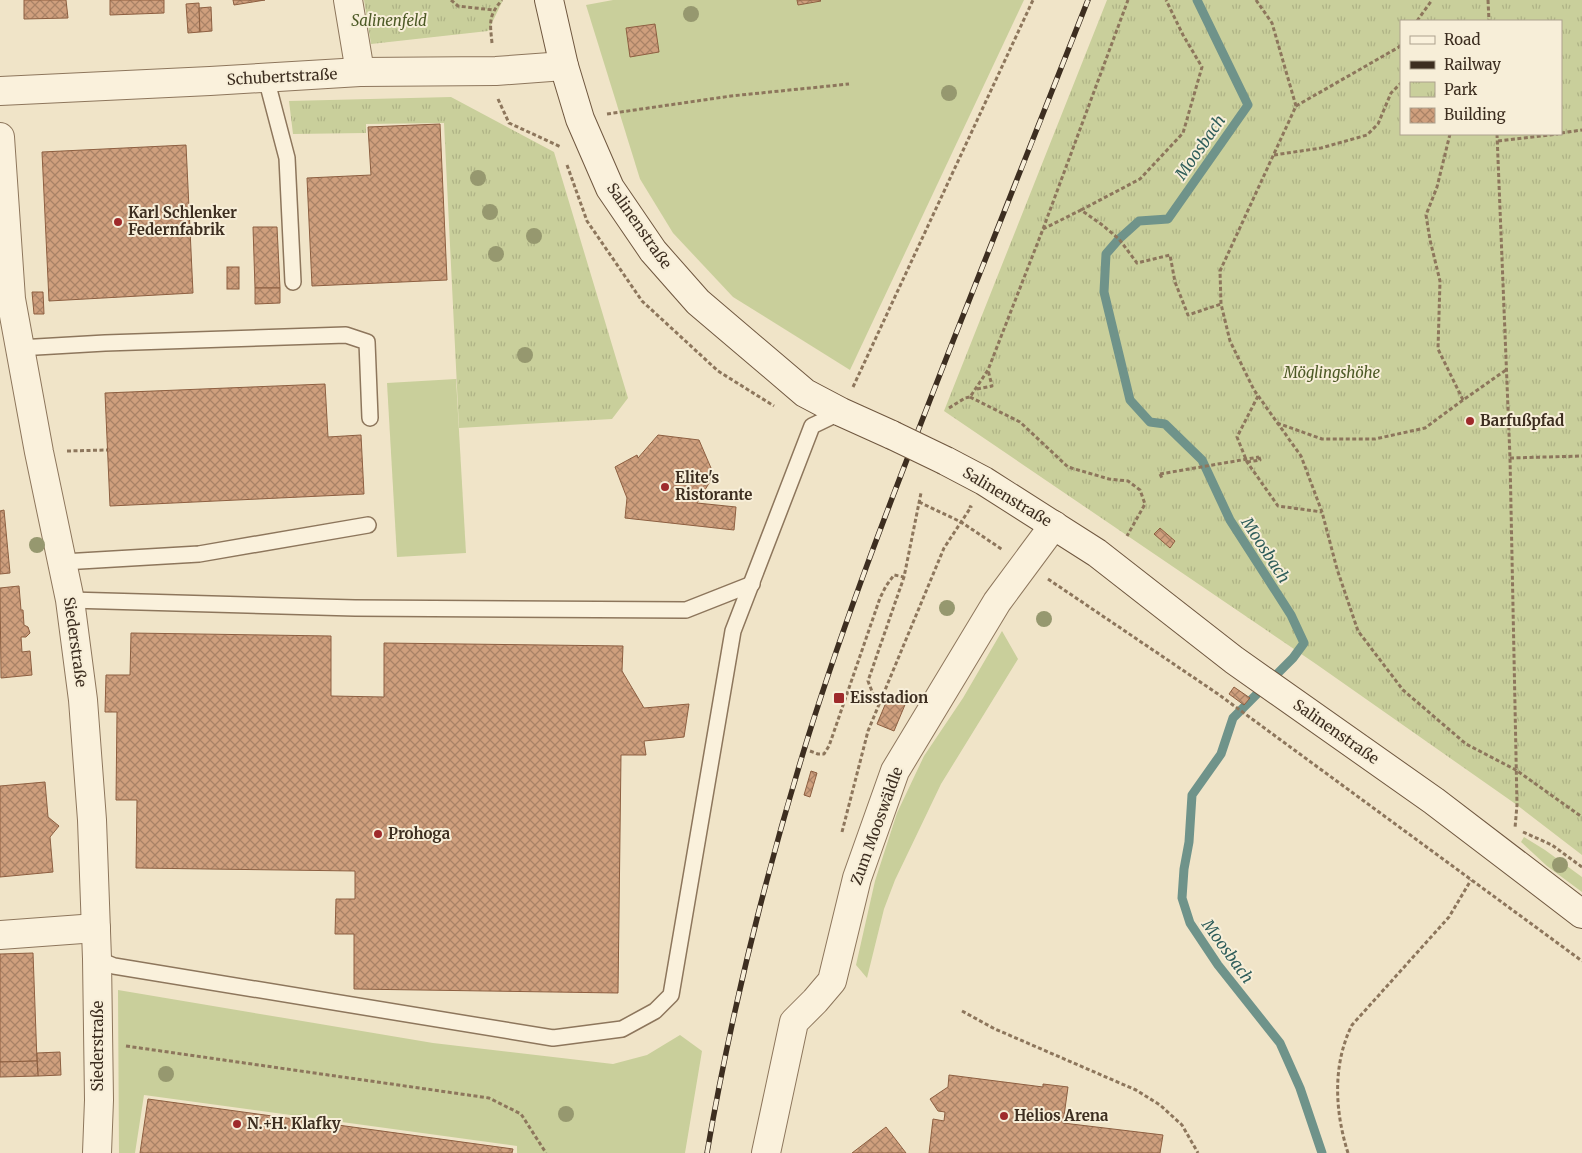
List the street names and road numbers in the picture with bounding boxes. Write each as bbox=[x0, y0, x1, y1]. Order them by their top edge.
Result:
street label: Schubertstraße bbox=[226, 64, 338, 89]
street label: Salinenstraße bbox=[603, 179, 676, 272]
street label: Salinenstraße bbox=[959, 463, 1055, 531]
street label: Siederstraße bbox=[60, 596, 91, 688]
street label: Salinenstraße bbox=[1290, 695, 1383, 768]
street label: Zum Mooswäldle bbox=[846, 764, 907, 887]
street label: Siederstraße bbox=[88, 1000, 107, 1091]

